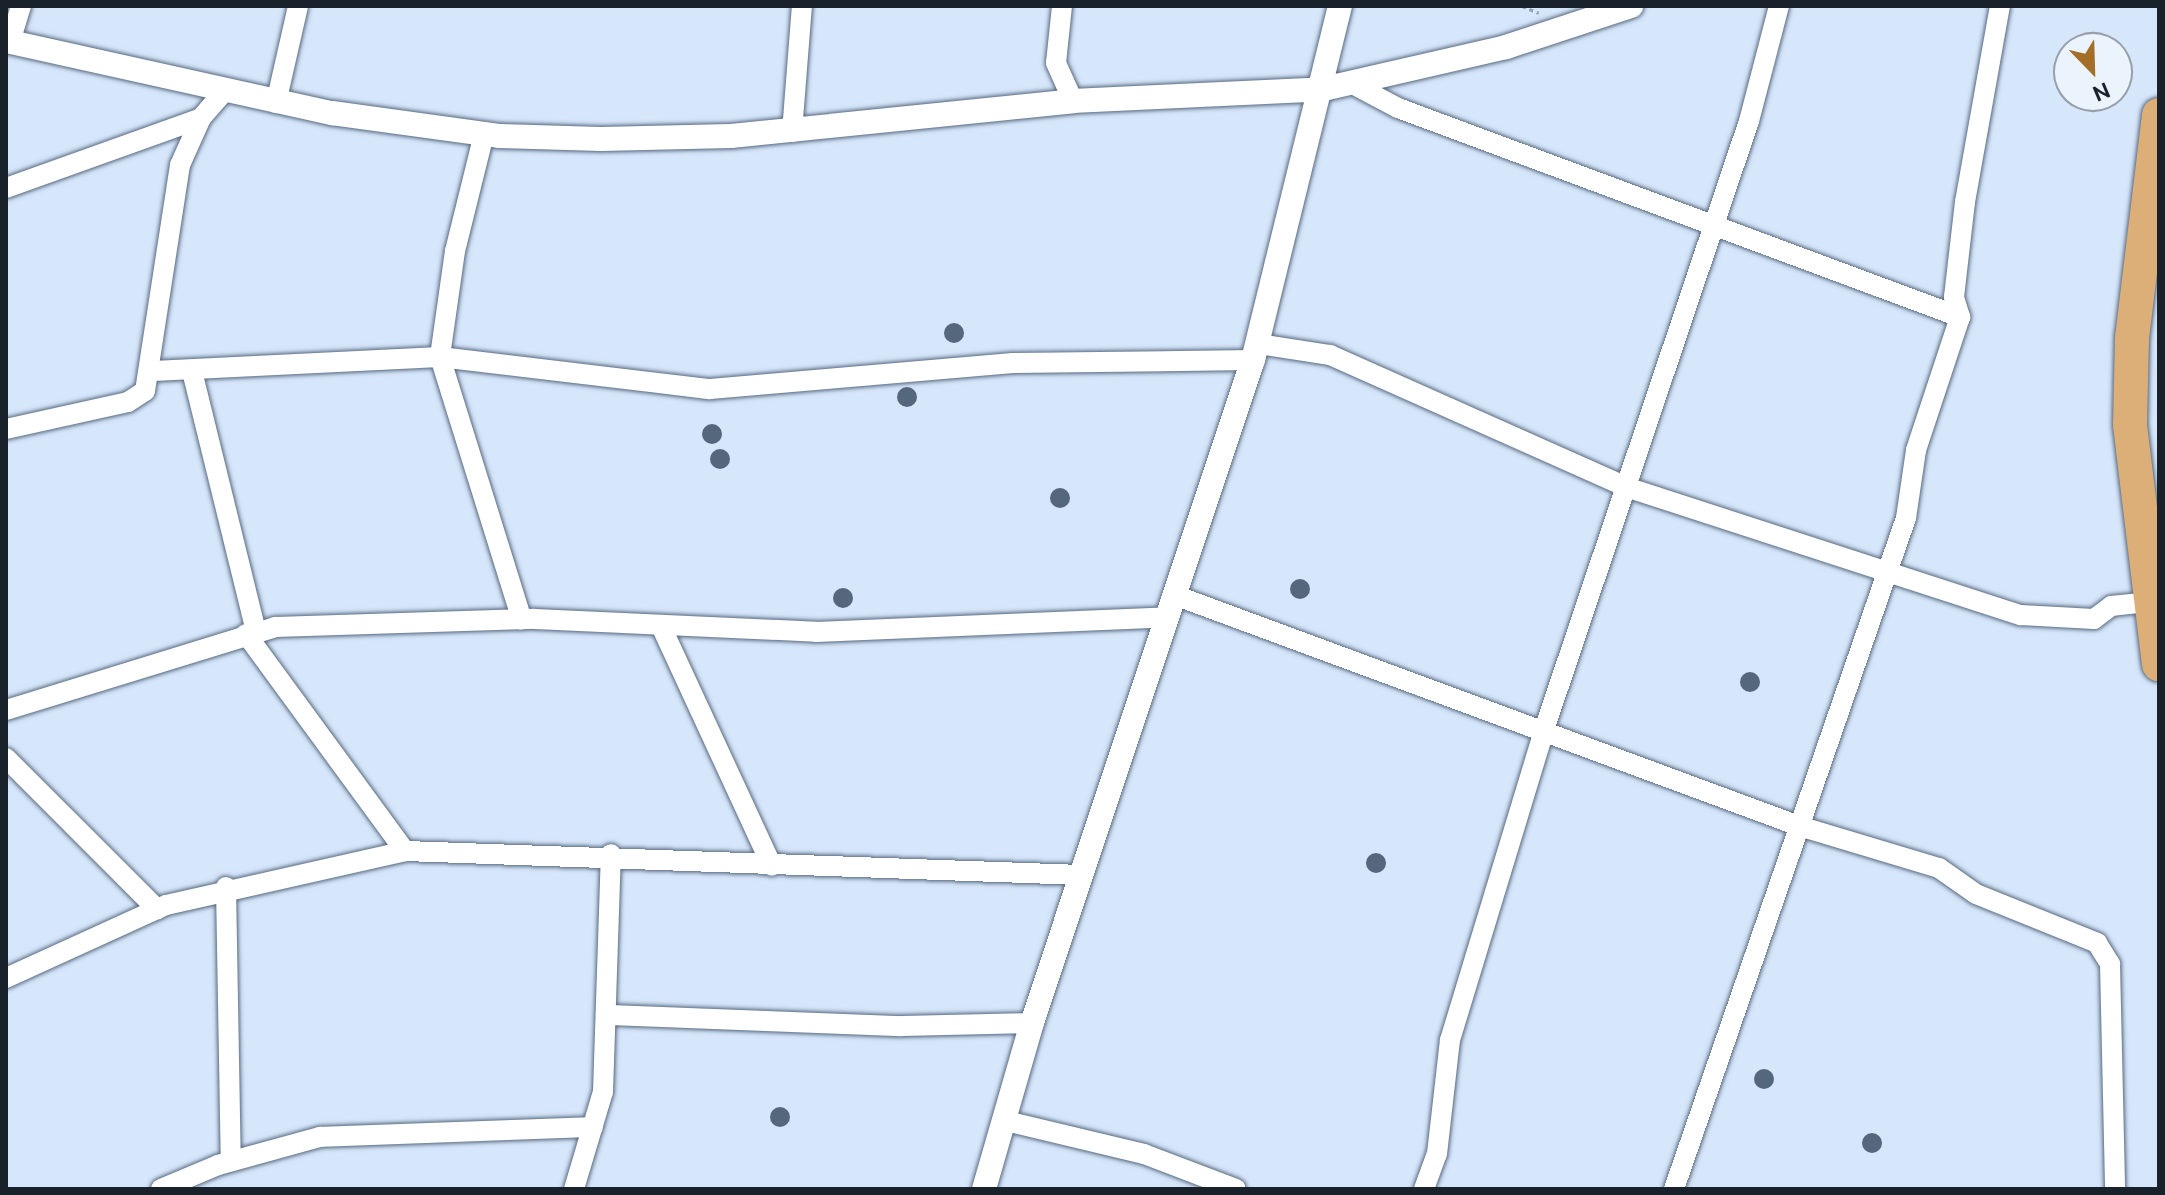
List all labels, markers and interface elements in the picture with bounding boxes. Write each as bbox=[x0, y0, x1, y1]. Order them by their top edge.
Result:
north arrow bbox=[2053, 32, 2133, 112]
text: N bbox=[2089, 78, 2114, 107]

